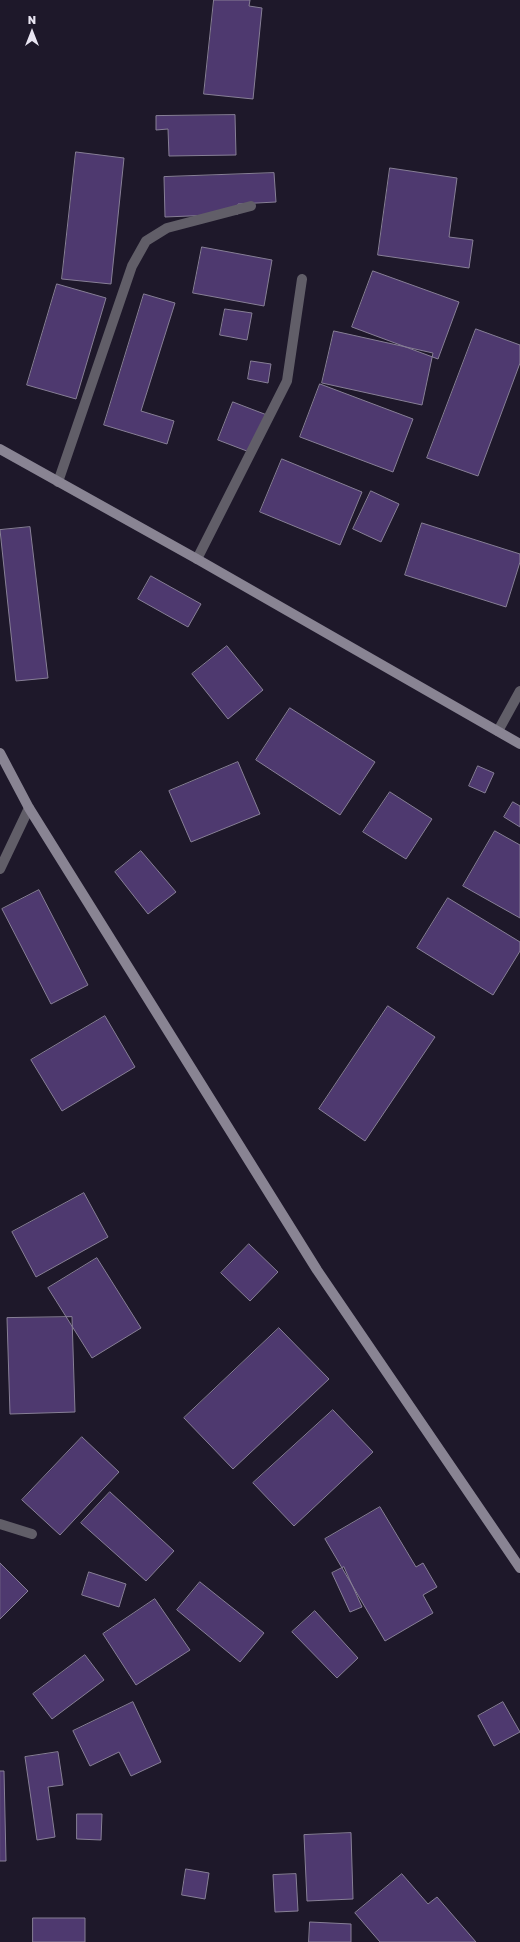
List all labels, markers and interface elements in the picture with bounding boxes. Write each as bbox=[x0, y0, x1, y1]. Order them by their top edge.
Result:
north arrow bbox=[12, 12, 52, 52]
text: N bbox=[28, 13, 36, 26]

